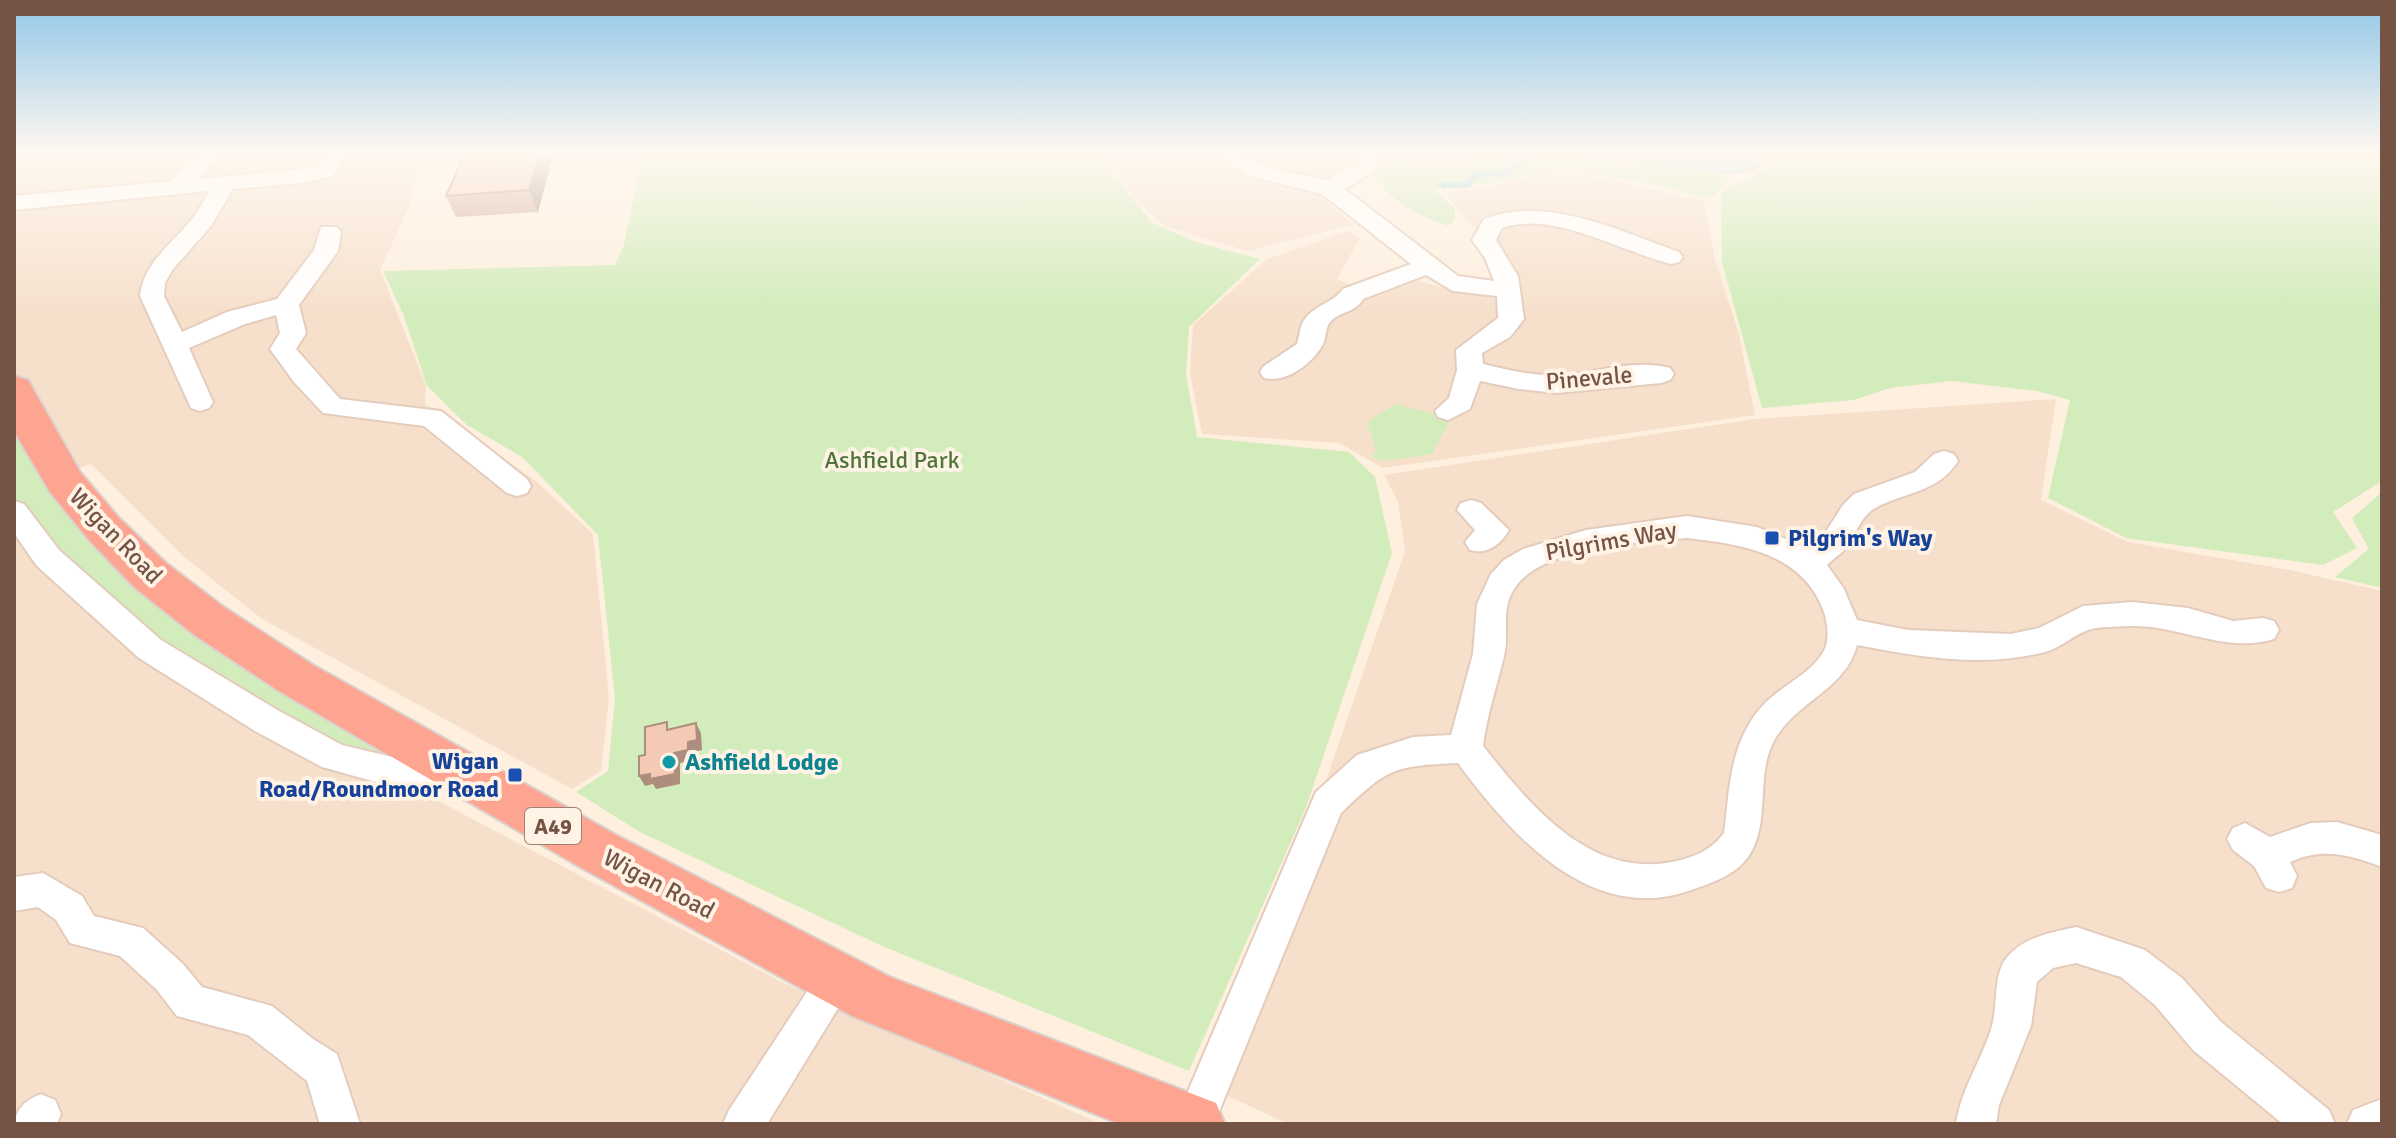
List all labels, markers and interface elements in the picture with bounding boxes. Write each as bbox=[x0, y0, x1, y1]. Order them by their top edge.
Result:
street label: Pinevale bbox=[1544, 359, 1634, 397]
park label: Ashfield Park bbox=[824, 445, 960, 475]
street label: Wigan Road bbox=[63, 482, 169, 590]
street label: Pilgrims Way bbox=[1543, 515, 1679, 567]
place label: Pilgrim's Way bbox=[1788, 523, 1932, 553]
marker: Pilgrim's Way bbox=[1763, 529, 1781, 547]
place label: Wigan Road/Roundmoor Road bbox=[259, 746, 499, 804]
place label: Ashfield Lodge bbox=[685, 747, 839, 777]
marker: Ashfield Lodge bbox=[660, 753, 678, 771]
marker: Wigan Road/Roundmoor Road bbox=[506, 766, 524, 784]
road number: A49 bbox=[525, 808, 581, 844]
street label: Wigan Road bbox=[598, 842, 720, 926]

